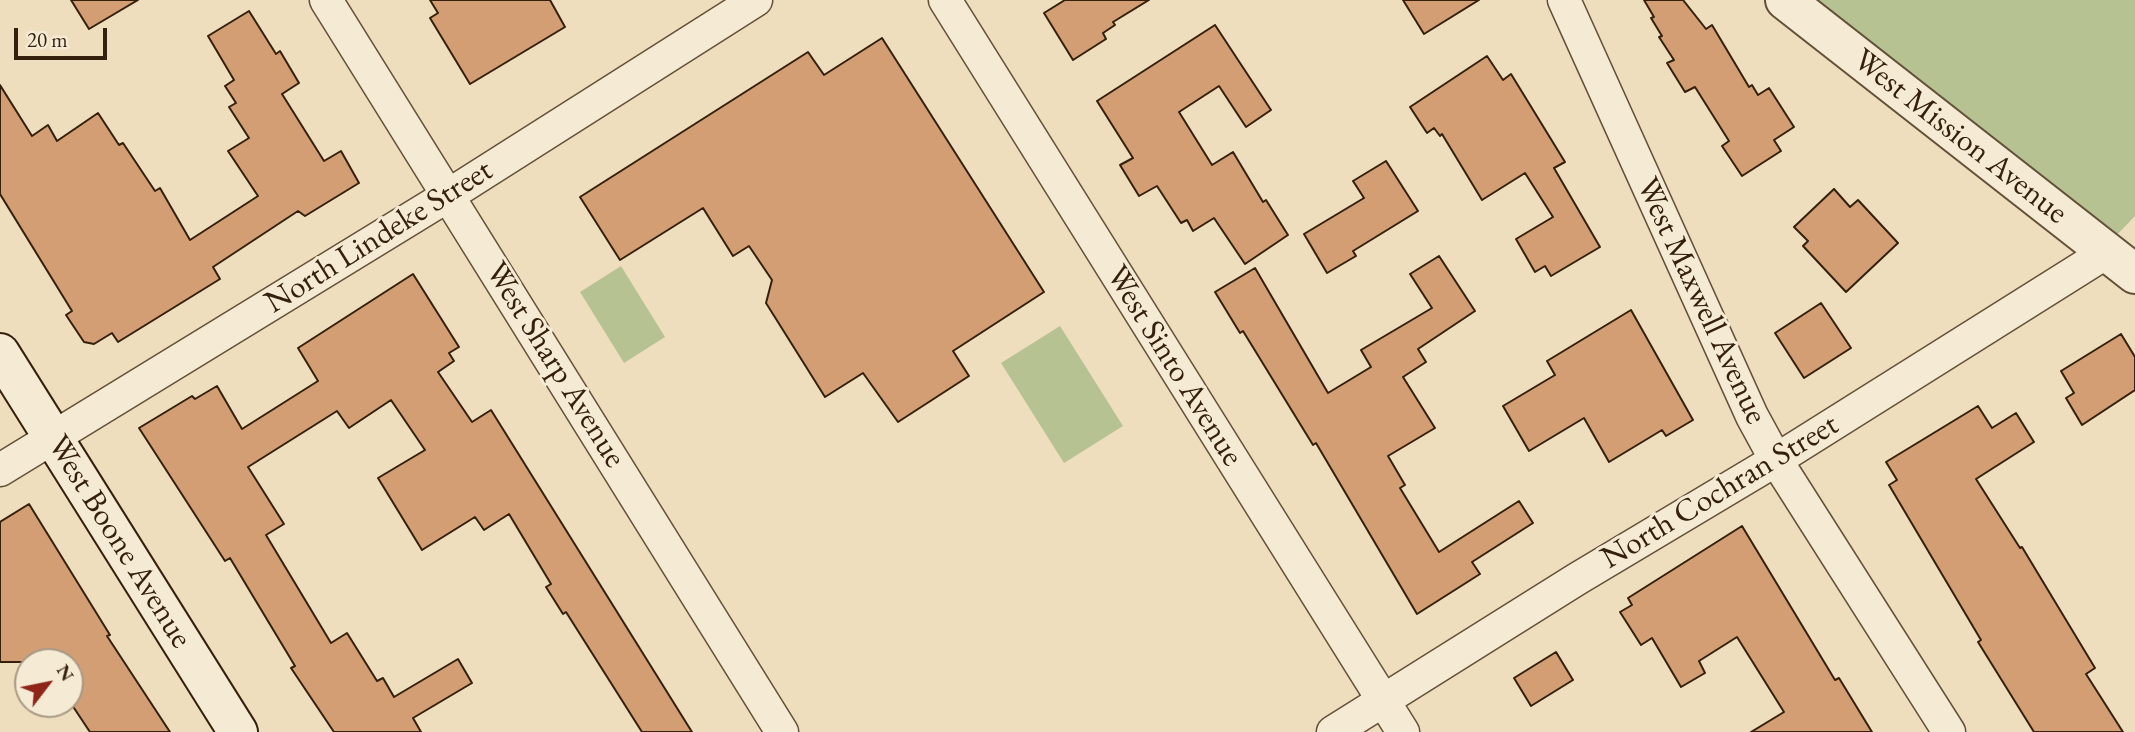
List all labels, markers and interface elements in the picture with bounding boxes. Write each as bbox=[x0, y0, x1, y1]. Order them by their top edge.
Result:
scale bar bbox=[18, 14, 110, 58]
text: 20 m bbox=[27, 26, 68, 53]
street label: West Mission Avenue bbox=[1845, 41, 2075, 233]
street label: North Lindeke Street bbox=[258, 152, 500, 322]
street label: West Maxwell Avenue bbox=[1627, 172, 1775, 430]
street label: West Sharp Avenue bbox=[476, 255, 634, 475]
street label: West Sinto Avenue bbox=[1097, 259, 1251, 473]
street label: North Cochran Street bbox=[1594, 406, 1846, 578]
street label: West Boone Avenue bbox=[38, 429, 200, 655]
north arrow bbox=[14, 648, 84, 718]
text: N bbox=[51, 660, 80, 686]

